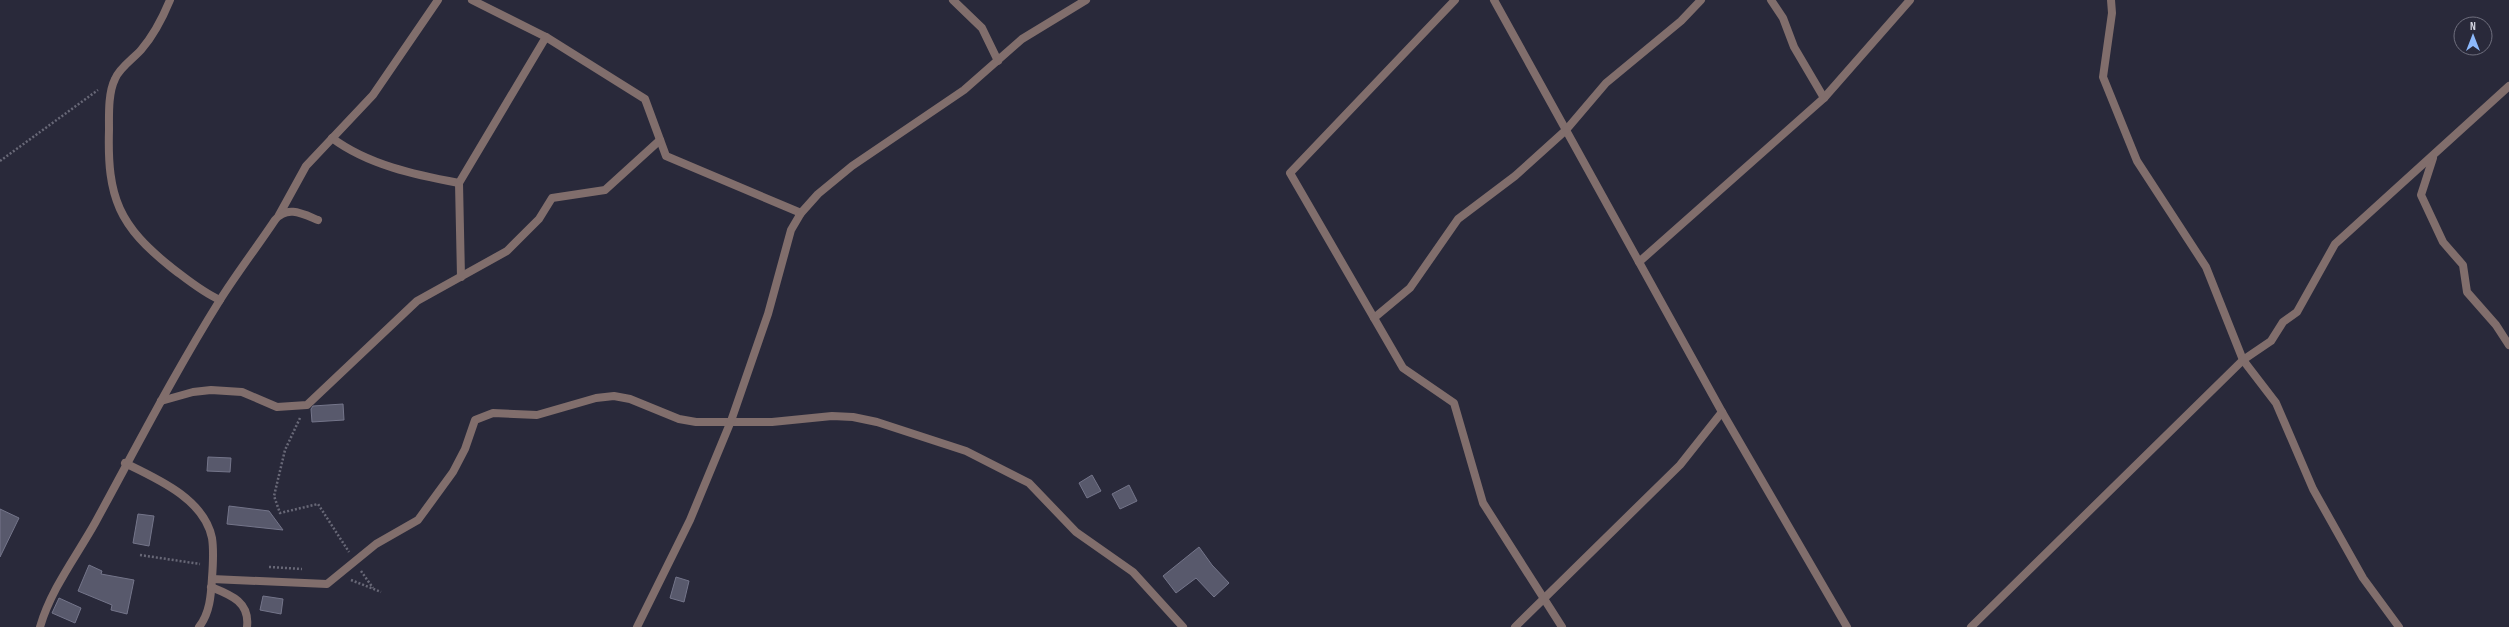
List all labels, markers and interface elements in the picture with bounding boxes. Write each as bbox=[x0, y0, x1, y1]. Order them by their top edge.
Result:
north arrow bbox=[2453, 16, 2493, 56]
text: N bbox=[2470, 20, 2476, 33]

